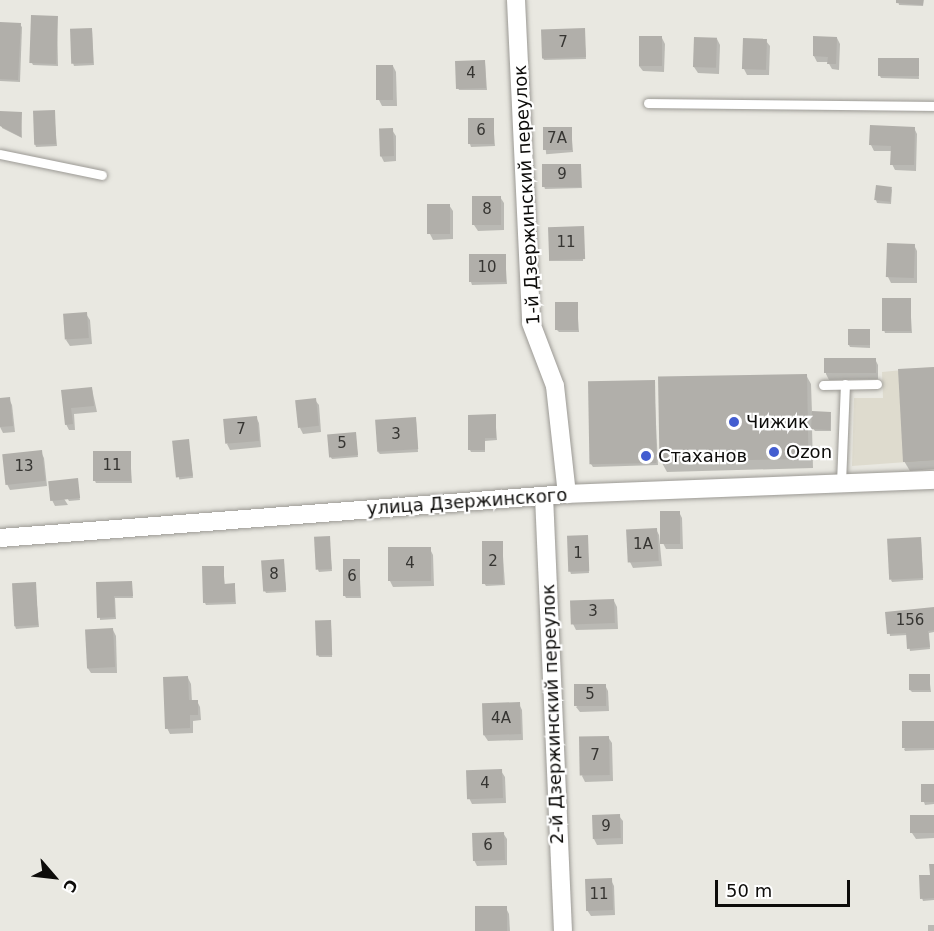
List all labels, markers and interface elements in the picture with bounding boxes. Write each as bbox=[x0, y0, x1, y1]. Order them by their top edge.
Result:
house number: 7 bbox=[558, 34, 568, 52]
street label: 1-й Дзержинский переулок bbox=[509, 64, 545, 326]
house number: 4 bbox=[466, 65, 476, 83]
house number: 6 bbox=[476, 122, 486, 140]
house number: 7А bbox=[547, 130, 567, 148]
house number: 9 bbox=[557, 166, 567, 184]
house number: 8 bbox=[482, 201, 492, 219]
house number: 11 bbox=[556, 234, 576, 252]
house number: 10 bbox=[477, 259, 497, 277]
place label: Чижик bbox=[746, 411, 809, 433]
marker: Чижик bbox=[727, 415, 741, 429]
house number: 7 bbox=[236, 421, 246, 439]
house number: 3 bbox=[391, 426, 401, 444]
house number: 5 bbox=[337, 435, 347, 453]
place label: Ozon bbox=[786, 441, 832, 463]
place label: Стаханов bbox=[658, 445, 747, 467]
marker: Ozon bbox=[767, 445, 781, 459]
marker: Стаханов bbox=[639, 449, 653, 463]
house number: 11 bbox=[102, 457, 122, 475]
house number: 13 bbox=[14, 458, 34, 476]
street label: улица Дзержинского bbox=[366, 484, 568, 520]
house number: 1А bbox=[633, 536, 653, 554]
house number: 1 bbox=[573, 545, 583, 563]
house number: 2 bbox=[488, 553, 498, 571]
house number: 4 bbox=[405, 555, 415, 573]
house number: 8 bbox=[269, 566, 279, 584]
house number: 6 bbox=[347, 568, 357, 586]
street label: 2-й Дзержинский переулок bbox=[538, 583, 568, 845]
house number: 3 bbox=[588, 603, 598, 621]
house number: 156 bbox=[896, 612, 924, 630]
house number: 5 bbox=[585, 686, 595, 704]
house number: 4А bbox=[491, 710, 511, 728]
house number: 7 bbox=[590, 747, 600, 765]
house number: 4 bbox=[480, 775, 490, 793]
house number: 9 bbox=[601, 818, 611, 836]
house number: 6 bbox=[483, 837, 493, 855]
north arrow bbox=[24, 847, 84, 907]
scale bar bbox=[718, 868, 853, 906]
text: С bbox=[59, 876, 81, 895]
text: 50 m bbox=[726, 880, 772, 901]
house number: 11 bbox=[589, 886, 609, 904]

